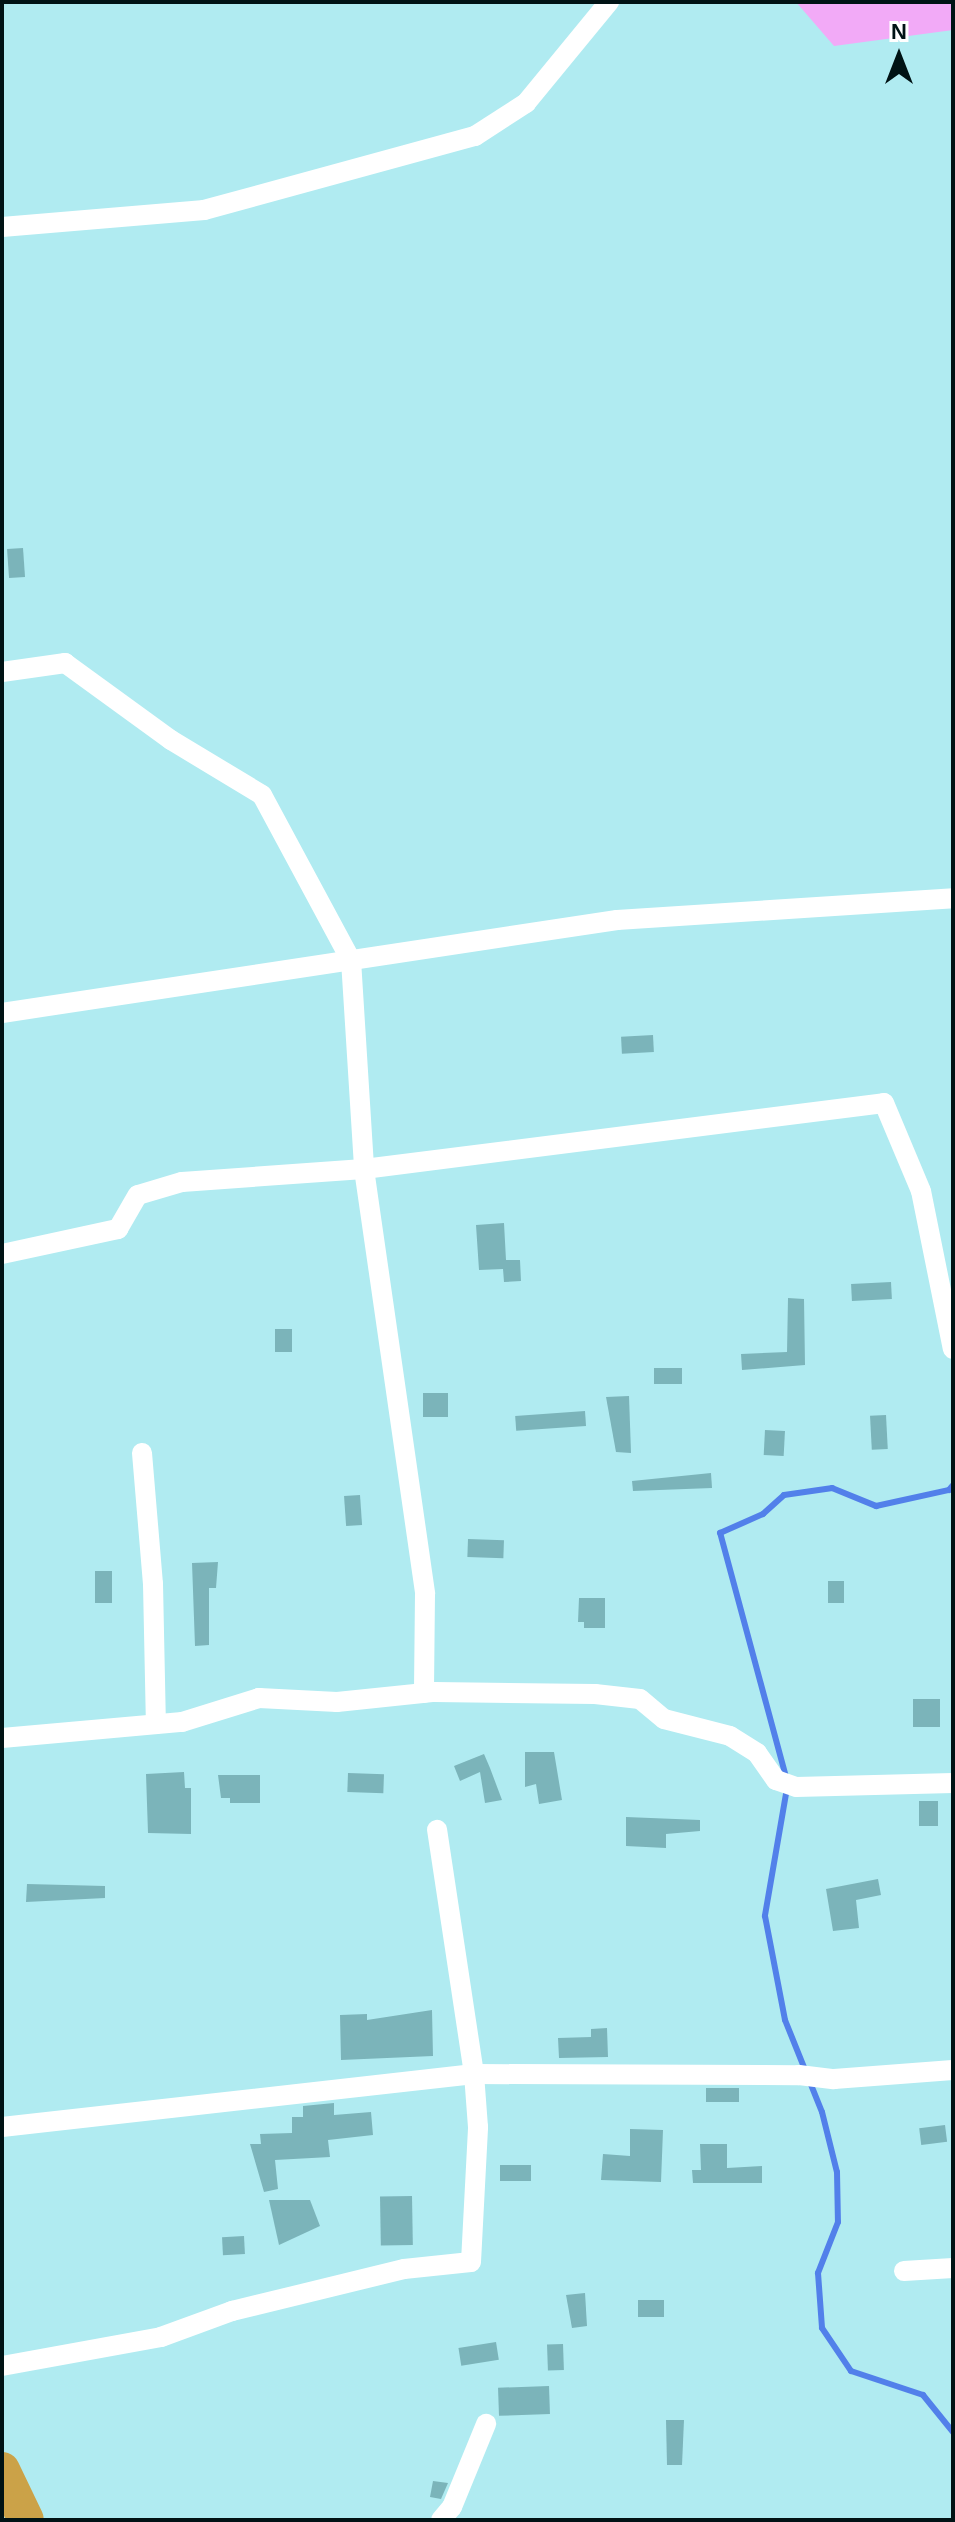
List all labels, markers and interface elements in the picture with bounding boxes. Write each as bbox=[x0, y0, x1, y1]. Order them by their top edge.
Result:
north arrow bbox=[859, 16, 939, 96]
text: N bbox=[891, 19, 907, 44]

